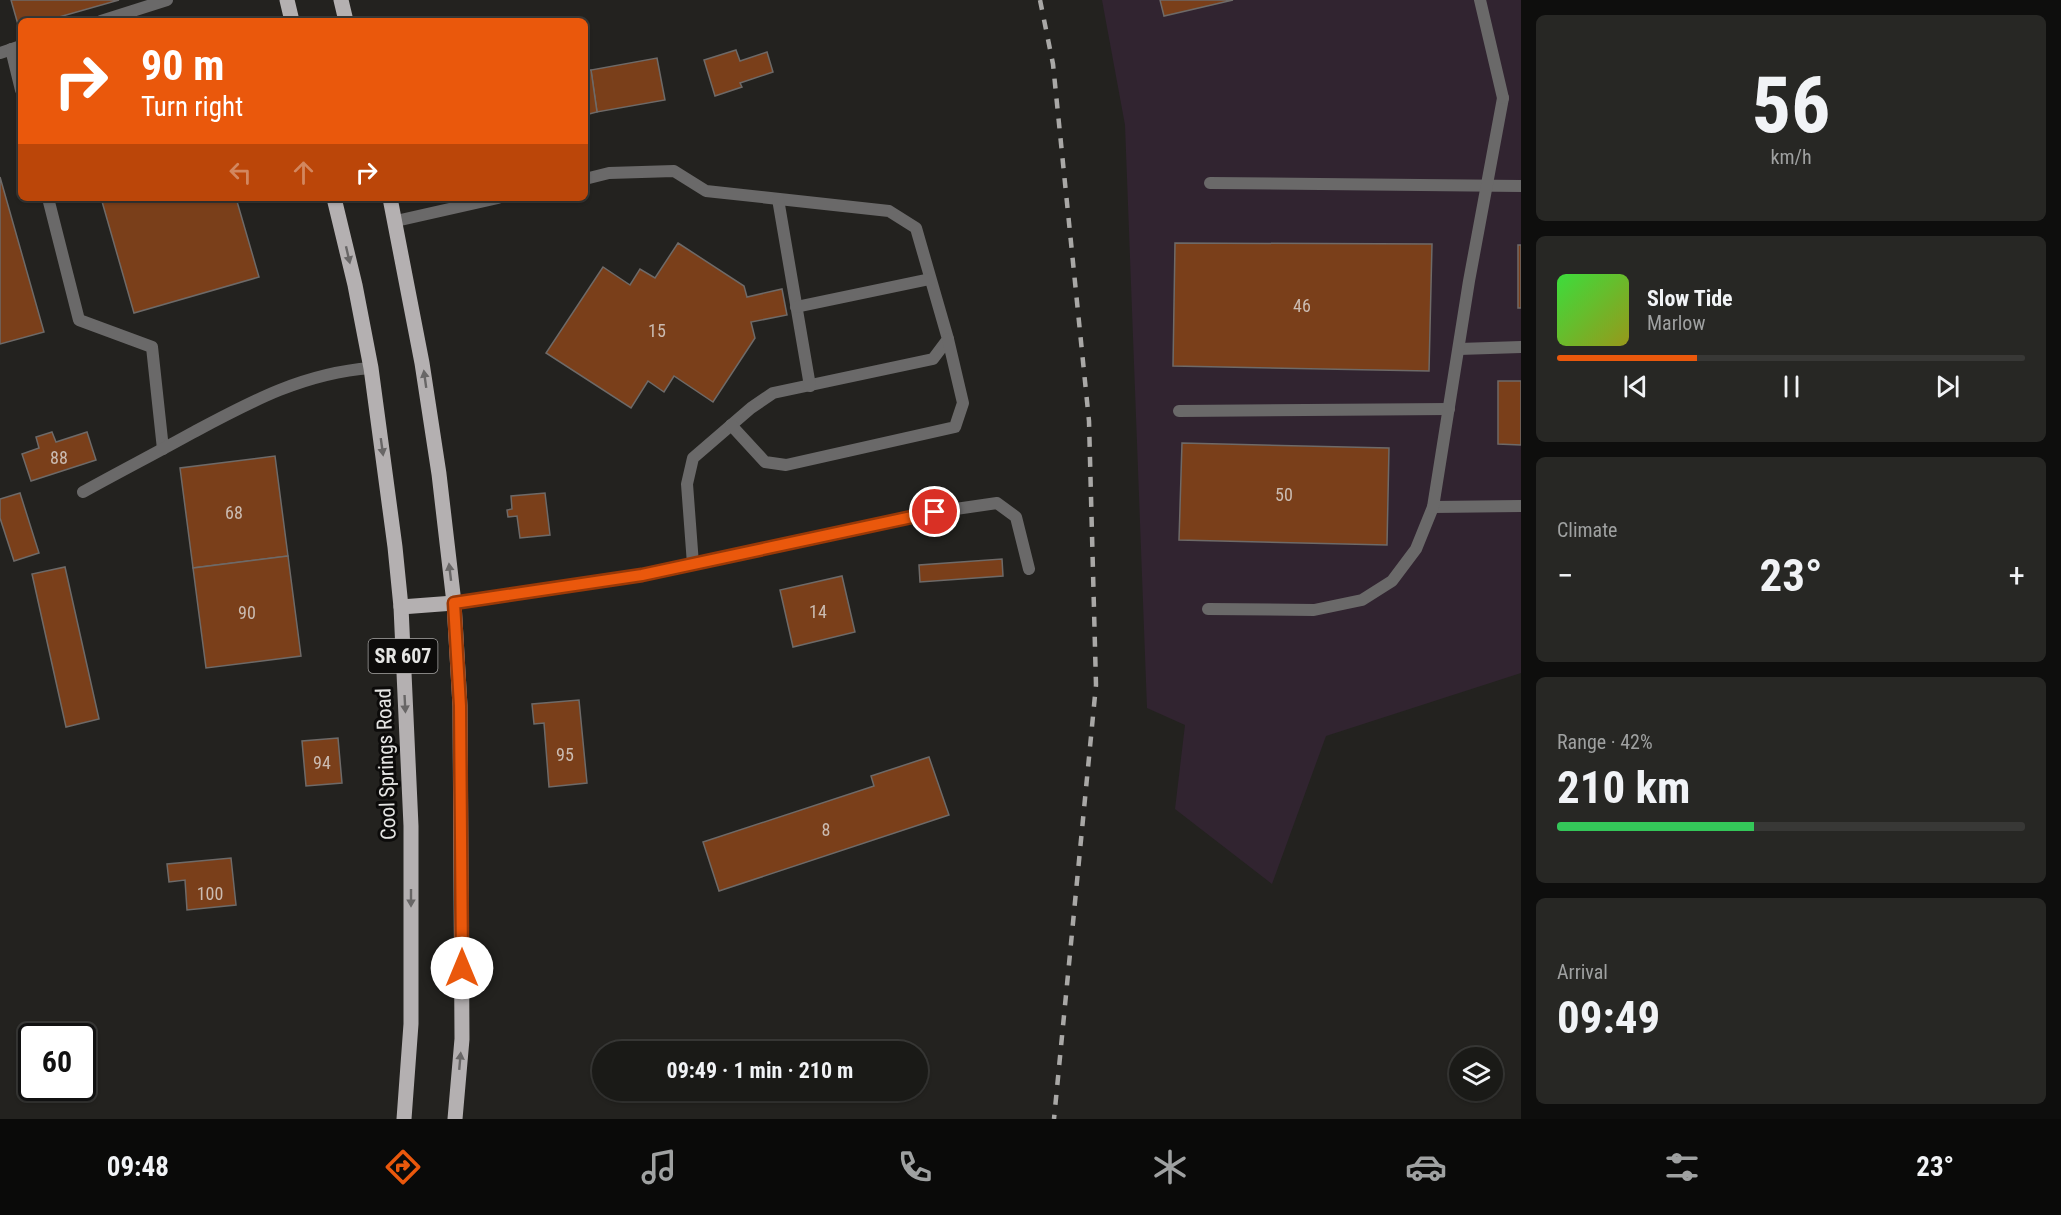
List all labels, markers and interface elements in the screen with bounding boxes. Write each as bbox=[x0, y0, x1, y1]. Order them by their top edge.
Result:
text: 90 m bbox=[141, 41, 224, 90]
icon: right bbox=[42, 42, 120, 120]
text: 56 bbox=[1752, 60, 1830, 151]
text: Turn right bbox=[141, 91, 243, 123]
text: km/h bbox=[1770, 145, 1812, 169]
icon: left bbox=[224, 156, 257, 189]
icon: ahead bbox=[287, 156, 320, 189]
icon: right bbox=[350, 156, 383, 189]
one-way arrow bbox=[343, 246, 353, 264]
text: Slow Tide bbox=[1647, 286, 1733, 311]
house number: 46 bbox=[1293, 295, 1311, 316]
text: Marlow bbox=[1647, 311, 1705, 335]
house number: 15 bbox=[648, 320, 666, 341]
one-way arrow bbox=[420, 369, 429, 388]
icon: previous bbox=[1619, 370, 1652, 403]
icon: pause bbox=[1775, 370, 1808, 403]
icon: next bbox=[1931, 370, 1964, 403]
one-way arrow bbox=[377, 437, 386, 456]
house number: 88 bbox=[50, 447, 68, 468]
house number: 50 bbox=[1275, 484, 1293, 505]
pin bbox=[909, 486, 960, 537]
icon: arrive bbox=[918, 495, 951, 528]
house number: 68 bbox=[225, 502, 243, 523]
text: Climate bbox=[1557, 518, 1617, 542]
text: 23° bbox=[1760, 549, 1823, 602]
text: − bbox=[1557, 556, 1574, 595]
text: + bbox=[2009, 556, 2025, 595]
one-way arrow bbox=[445, 563, 455, 582]
house number: 14 bbox=[809, 601, 827, 622]
house number: 90 bbox=[238, 602, 256, 623]
road number: SR 607 bbox=[368, 639, 438, 673]
street label: Cool Springs Road bbox=[371, 688, 401, 840]
one-way arrow bbox=[401, 694, 410, 713]
text: Range · 42% bbox=[1557, 730, 1653, 754]
house number: 95 bbox=[556, 744, 574, 765]
house number: 94 bbox=[313, 752, 331, 773]
text: 210 km bbox=[1557, 761, 1690, 814]
house number: 8 bbox=[822, 819, 830, 840]
house number: 100 bbox=[197, 883, 223, 904]
one-way arrow bbox=[406, 889, 416, 908]
position arrow bbox=[430, 936, 494, 1000]
text: Arrival bbox=[1557, 960, 1608, 984]
text: 09:49 bbox=[1557, 991, 1660, 1044]
speed limit sign: 60 bbox=[18, 1023, 96, 1101]
map controls bbox=[1449, 1047, 1503, 1101]
button: layers bbox=[1449, 1047, 1503, 1101]
one-way arrow bbox=[456, 1051, 465, 1070]
text: 09:49 · 1 min · 210 m bbox=[667, 1058, 853, 1083]
icon: directions bbox=[382, 1146, 424, 1188]
icon: music bbox=[638, 1146, 680, 1188]
icon: phone bbox=[894, 1146, 936, 1188]
icon: climate bbox=[1149, 1146, 1191, 1188]
icon: car bbox=[1405, 1146, 1447, 1188]
icon: filters bbox=[1661, 1146, 1703, 1188]
text: 09:48 bbox=[107, 1151, 169, 1183]
text: 23° bbox=[1916, 1151, 1954, 1183]

